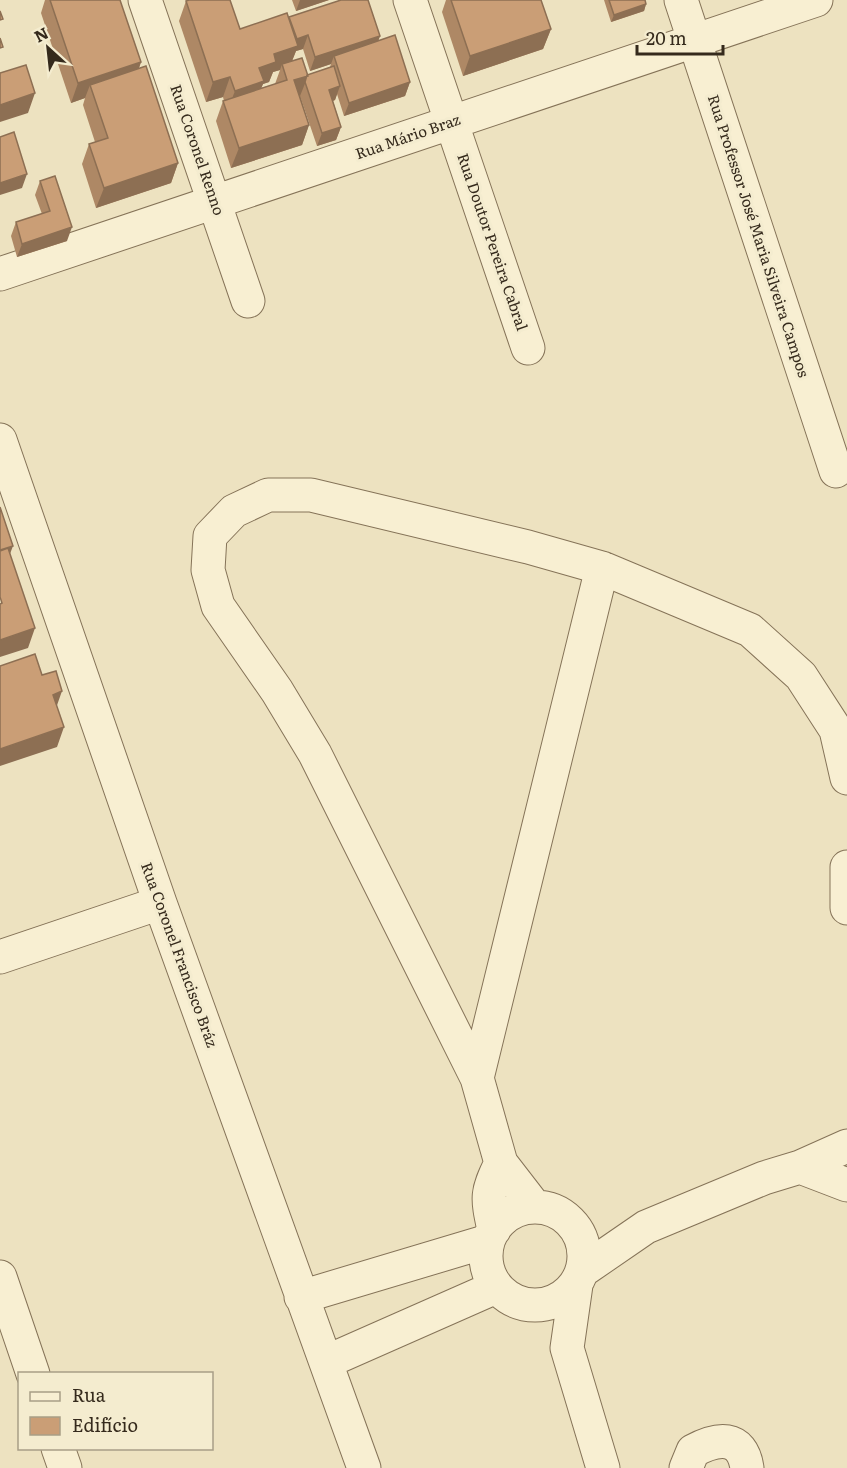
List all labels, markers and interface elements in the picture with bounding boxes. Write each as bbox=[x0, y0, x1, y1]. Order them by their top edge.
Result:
north arrow bbox=[18, 18, 78, 78]
scale bar bbox=[637, 18, 722, 56]
text: N bbox=[29, 20, 52, 47]
text: 20 m bbox=[646, 24, 687, 51]
street label: Rua Coronel Renno bbox=[165, 81, 232, 218]
street label: Rua Professor José Maria Silveira Campos bbox=[703, 91, 816, 380]
street label: Rua Mário Braz bbox=[352, 107, 463, 164]
street label: Rua Doutor Pereira Cabral bbox=[452, 150, 535, 333]
street label: Rua Coronel Francisco Bráz bbox=[136, 859, 225, 1050]
legend bbox=[18, 1372, 213, 1450]
text: Rua bbox=[72, 1381, 106, 1408]
text: Edifício bbox=[72, 1411, 138, 1438]

